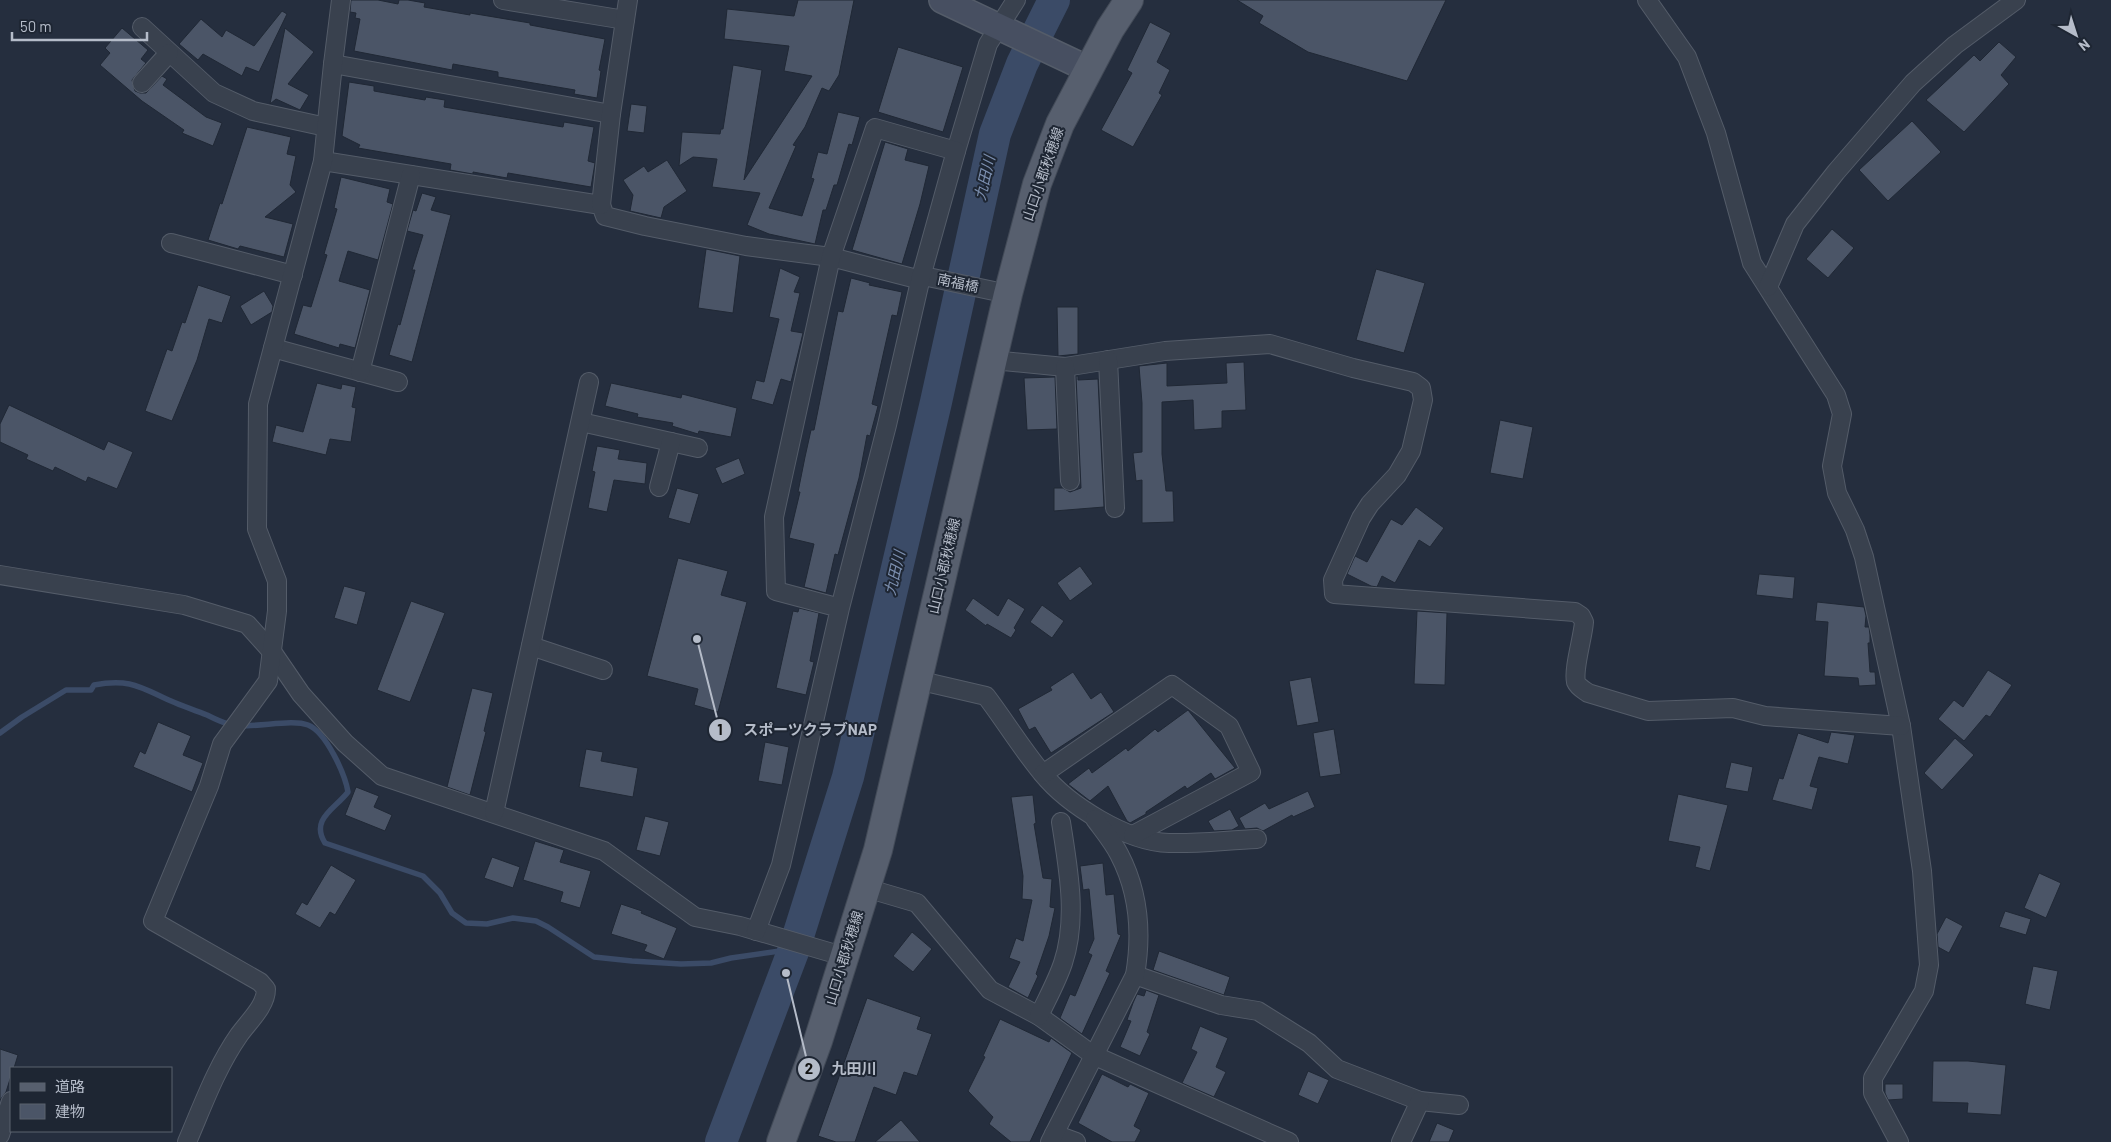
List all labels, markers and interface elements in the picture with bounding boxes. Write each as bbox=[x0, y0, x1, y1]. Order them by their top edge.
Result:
scale bar bbox=[12, 10, 148, 42]
north arrow bbox=[2051, 10, 2101, 60]
text: 50 m bbox=[20, 17, 52, 35]
text: N bbox=[2076, 36, 2093, 55]
street label: 山口小郡秋穂線 bbox=[1019, 125, 1067, 223]
water label: 九田川 bbox=[970, 152, 998, 202]
street label: 南福橋 bbox=[936, 270, 980, 295]
street label: 山口小郡秋穂線 bbox=[924, 516, 963, 616]
water label: 九田川 bbox=[880, 547, 908, 597]
callout: スポーツクラブNAP bbox=[708, 715, 887, 745]
text: 1 bbox=[717, 720, 723, 738]
text: スポーツクラブNAP bbox=[743, 720, 877, 738]
street label: 山口小郡秋穂線 bbox=[821, 909, 866, 1007]
callout: 九田川 bbox=[796, 1054, 886, 1084]
text: 2 bbox=[805, 1059, 813, 1077]
text: 九田川 bbox=[831, 1059, 877, 1077]
legend bbox=[10, 1067, 172, 1132]
text: 道路 bbox=[55, 1077, 85, 1095]
text: 建物 bbox=[55, 1102, 85, 1120]

